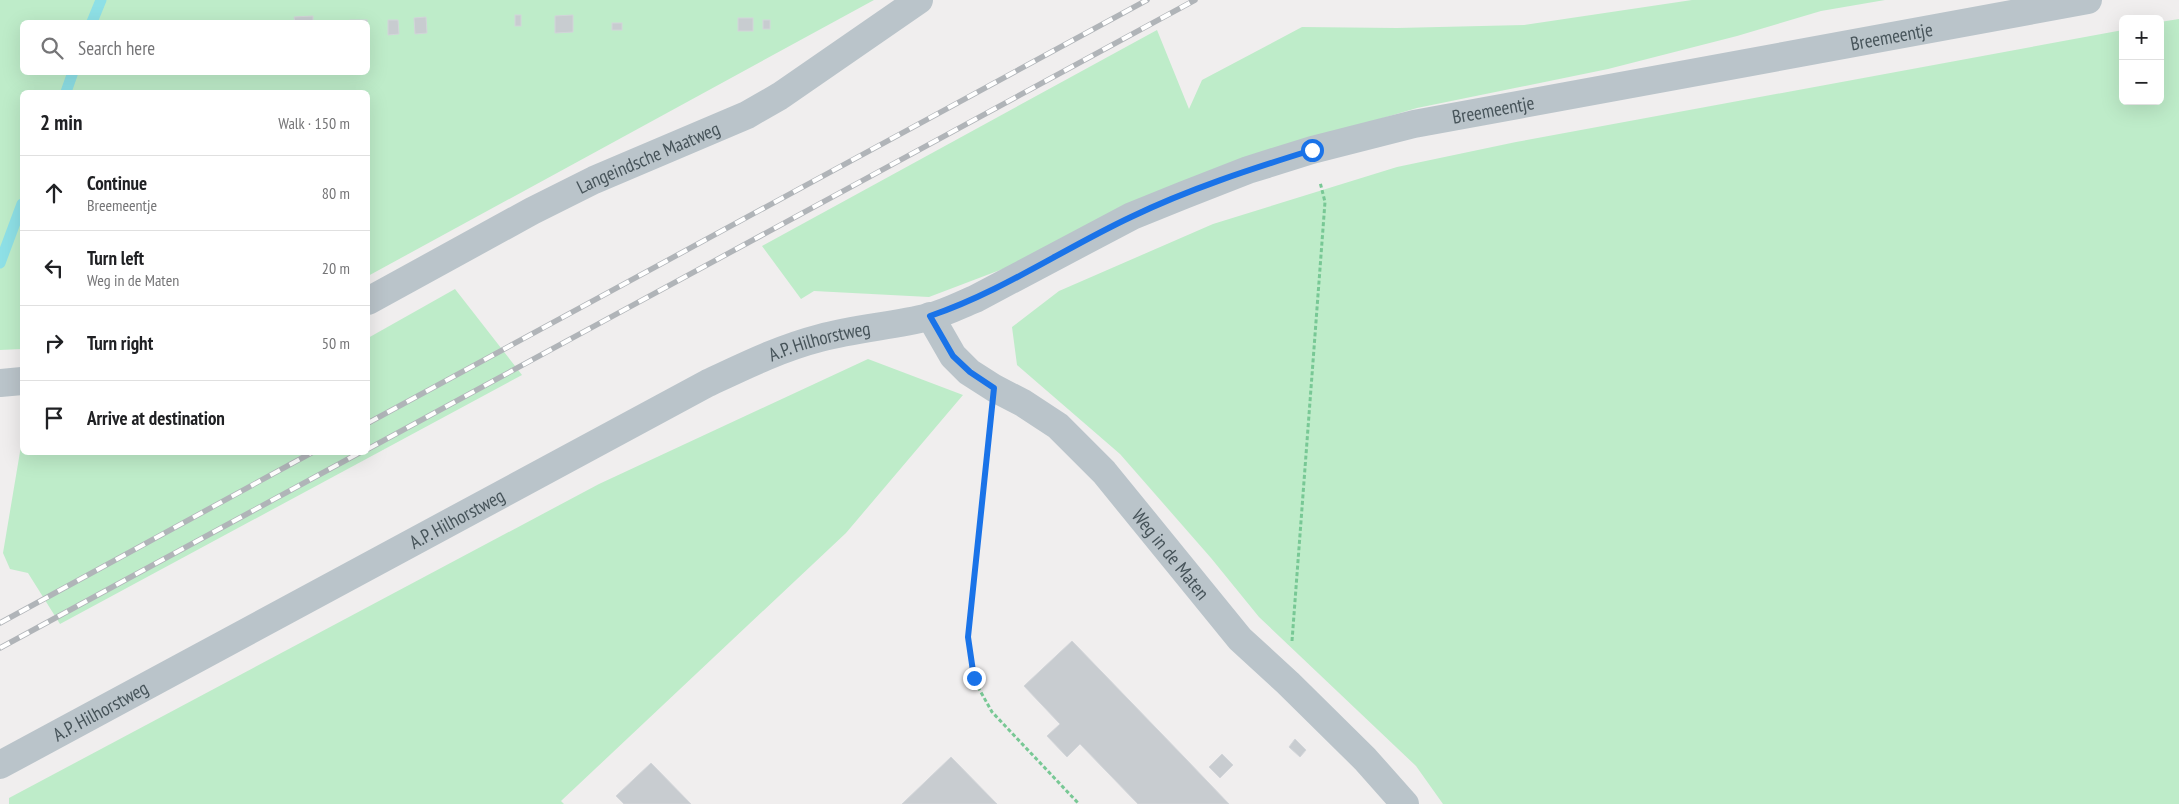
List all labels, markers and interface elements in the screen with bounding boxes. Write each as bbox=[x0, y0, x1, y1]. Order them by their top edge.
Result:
map controls bbox=[2119, 15, 2164, 105]
button: + bbox=[2119, 15, 2164, 60]
street label: Breemeentje bbox=[1848, 17, 1935, 55]
search box bbox=[20, 20, 370, 75]
icon: search bbox=[38, 34, 66, 62]
text: Search here bbox=[78, 36, 155, 60]
button: − bbox=[2119, 60, 2164, 105]
street label: Breemeentje bbox=[1450, 90, 1536, 129]
text: 2 min bbox=[40, 109, 82, 136]
text: Walk · 150 m bbox=[278, 113, 350, 133]
street label: Langeindsche Maatweg bbox=[572, 116, 723, 199]
route start bbox=[1301, 139, 1324, 162]
text: Continue bbox=[87, 171, 147, 195]
icon: ahead bbox=[40, 179, 68, 207]
text: 80 m bbox=[322, 183, 350, 203]
text: Breemeentje bbox=[87, 195, 157, 215]
text: Turn left bbox=[87, 246, 144, 270]
icon: left bbox=[40, 254, 68, 282]
text: 20 m bbox=[322, 258, 350, 278]
text: Weg in de Maten bbox=[87, 270, 179, 290]
street label: A.P. Hilhorstweg bbox=[765, 316, 872, 366]
icon: right bbox=[40, 329, 68, 357]
text: Turn right bbox=[87, 331, 153, 355]
text: 50 m bbox=[322, 333, 350, 353]
icon: arrive bbox=[40, 404, 68, 432]
text: Arrive at destination bbox=[87, 406, 225, 430]
street label: A.P. Hilhorstweg bbox=[405, 483, 509, 554]
street label: Weg in de Maten bbox=[1127, 504, 1215, 604]
route end bbox=[963, 667, 986, 690]
street label: A.P. Hilhorstweg bbox=[49, 675, 152, 746]

